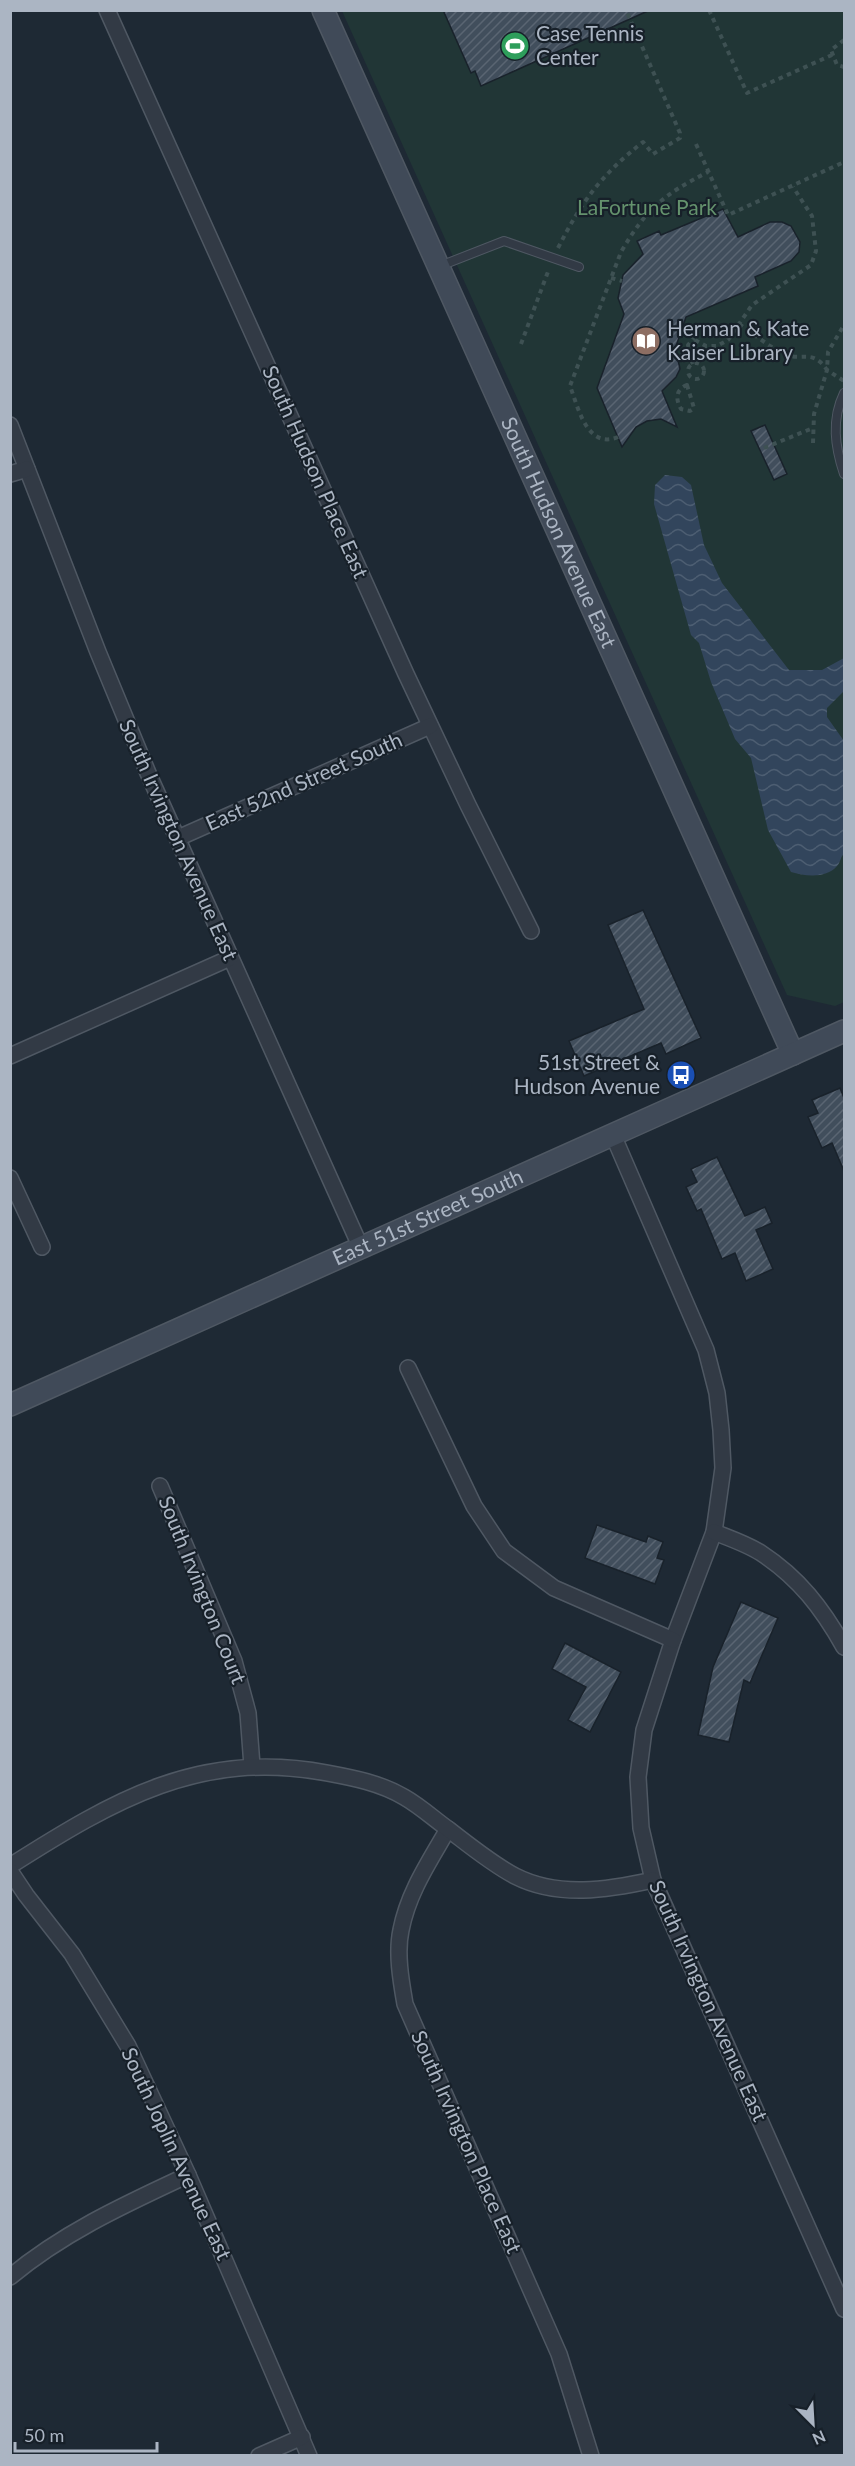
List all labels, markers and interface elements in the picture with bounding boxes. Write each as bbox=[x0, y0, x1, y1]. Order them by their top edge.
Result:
place label: Case Tennis Center bbox=[536, 20, 644, 69]
sports icon: Case Tennis Center bbox=[499, 30, 531, 62]
park label: LaFortune Park bbox=[577, 194, 717, 219]
place label: Herman & Kate Kaiser Library bbox=[667, 315, 809, 364]
library icon: Herman & Kate Kaiser Library bbox=[630, 325, 662, 357]
street label: South Hudson Place East bbox=[258, 361, 375, 582]
street label: South Hudson Avenue East bbox=[497, 413, 623, 652]
street label: South Irvington Avenue East bbox=[115, 715, 244, 964]
street label: East 52nd Street South bbox=[201, 726, 406, 835]
place label: 51st Street & Hudson Avenue bbox=[514, 1049, 660, 1098]
bus stop icon: 51st Street & Hudson Avenue bbox=[665, 1059, 697, 1091]
street label: East 51st Street South bbox=[328, 1163, 526, 1270]
street label: South Irvington Court bbox=[154, 1492, 253, 1688]
street label: South Irvington Avenue East bbox=[645, 1876, 774, 2125]
street label: South Irvington Place East bbox=[407, 2026, 528, 2257]
street label: South Joplin Avenue East bbox=[117, 2043, 238, 2264]
north arrow bbox=[783, 2394, 843, 2454]
scale bar bbox=[15, 2415, 158, 2453]
text: 50 m bbox=[24, 2424, 64, 2446]
text: N bbox=[810, 2427, 829, 2449]

